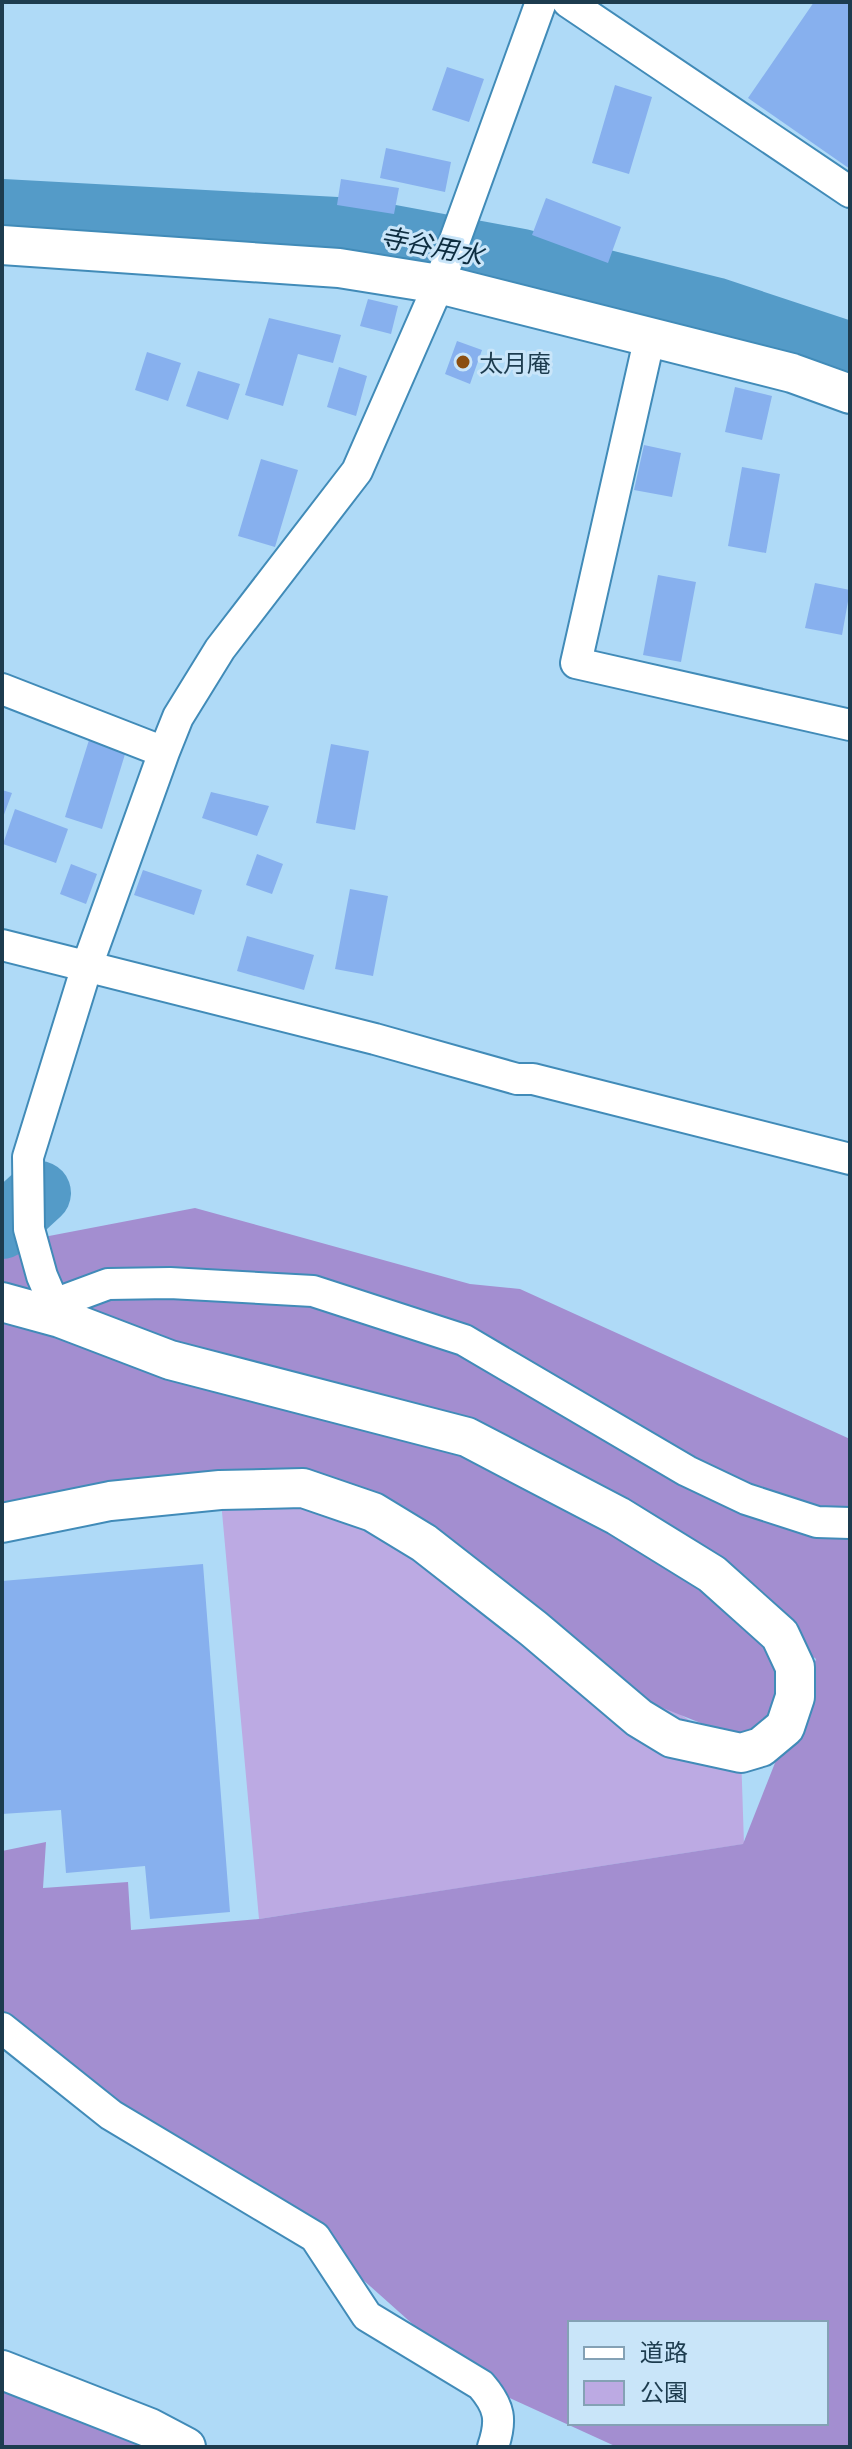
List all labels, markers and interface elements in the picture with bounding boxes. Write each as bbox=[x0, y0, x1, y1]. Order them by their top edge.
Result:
water label: 寺谷用水 bbox=[378, 220, 489, 271]
place label: 太月庵 bbox=[479, 348, 551, 377]
marker: 太月庵 bbox=[454, 353, 472, 371]
legend bbox=[568, 2321, 828, 2425]
text: 道路 bbox=[640, 2337, 688, 2366]
text: 公園 bbox=[640, 2377, 688, 2406]

